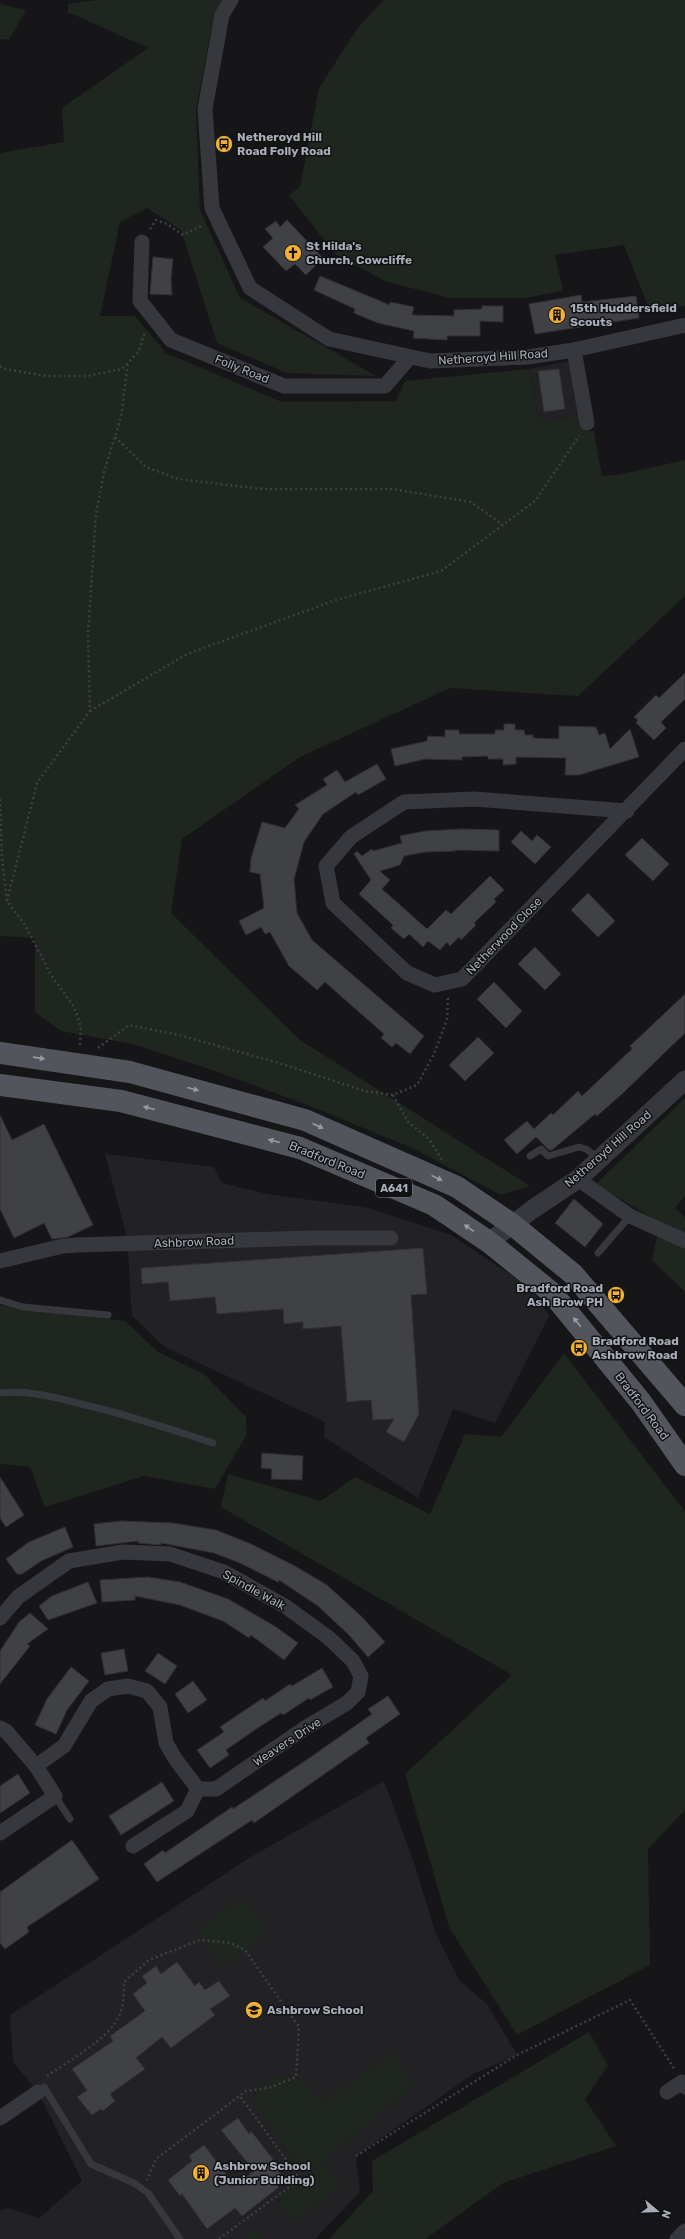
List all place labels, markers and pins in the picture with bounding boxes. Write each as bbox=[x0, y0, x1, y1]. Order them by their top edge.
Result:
place label: Netheroyd Hill Road Folly Road bbox=[237, 130, 331, 158]
bus stop icon: Netheroyd Hill Road Folly Road bbox=[214, 134, 234, 154]
place label: St Hilda's Church, Cowcliffe bbox=[306, 239, 412, 267]
church icon: St Hilda's Church, Cowcliffe bbox=[283, 243, 303, 263]
place label: 15th Huddersfield Scouts bbox=[570, 301, 677, 329]
building icon: 15th Huddersfield Scouts bbox=[547, 305, 567, 325]
place label: Bradford Road Ash Brow PH bbox=[516, 1281, 603, 1309]
bus stop icon: Bradford Road Ash Brow PH bbox=[606, 1285, 626, 1305]
place label: Bradford Road Ashbrow Road bbox=[592, 1334, 679, 1362]
bus stop icon: Bradford Road Ashbrow Road bbox=[569, 1338, 589, 1358]
school or university icon: Ashbrow School bbox=[244, 2000, 264, 2020]
place label: Ashbrow School bbox=[267, 2003, 363, 2017]
place label: Ashbrow School (Junior Building) bbox=[214, 2159, 315, 2187]
building icon: Ashbrow School (Junior Building) bbox=[191, 2163, 211, 2183]

